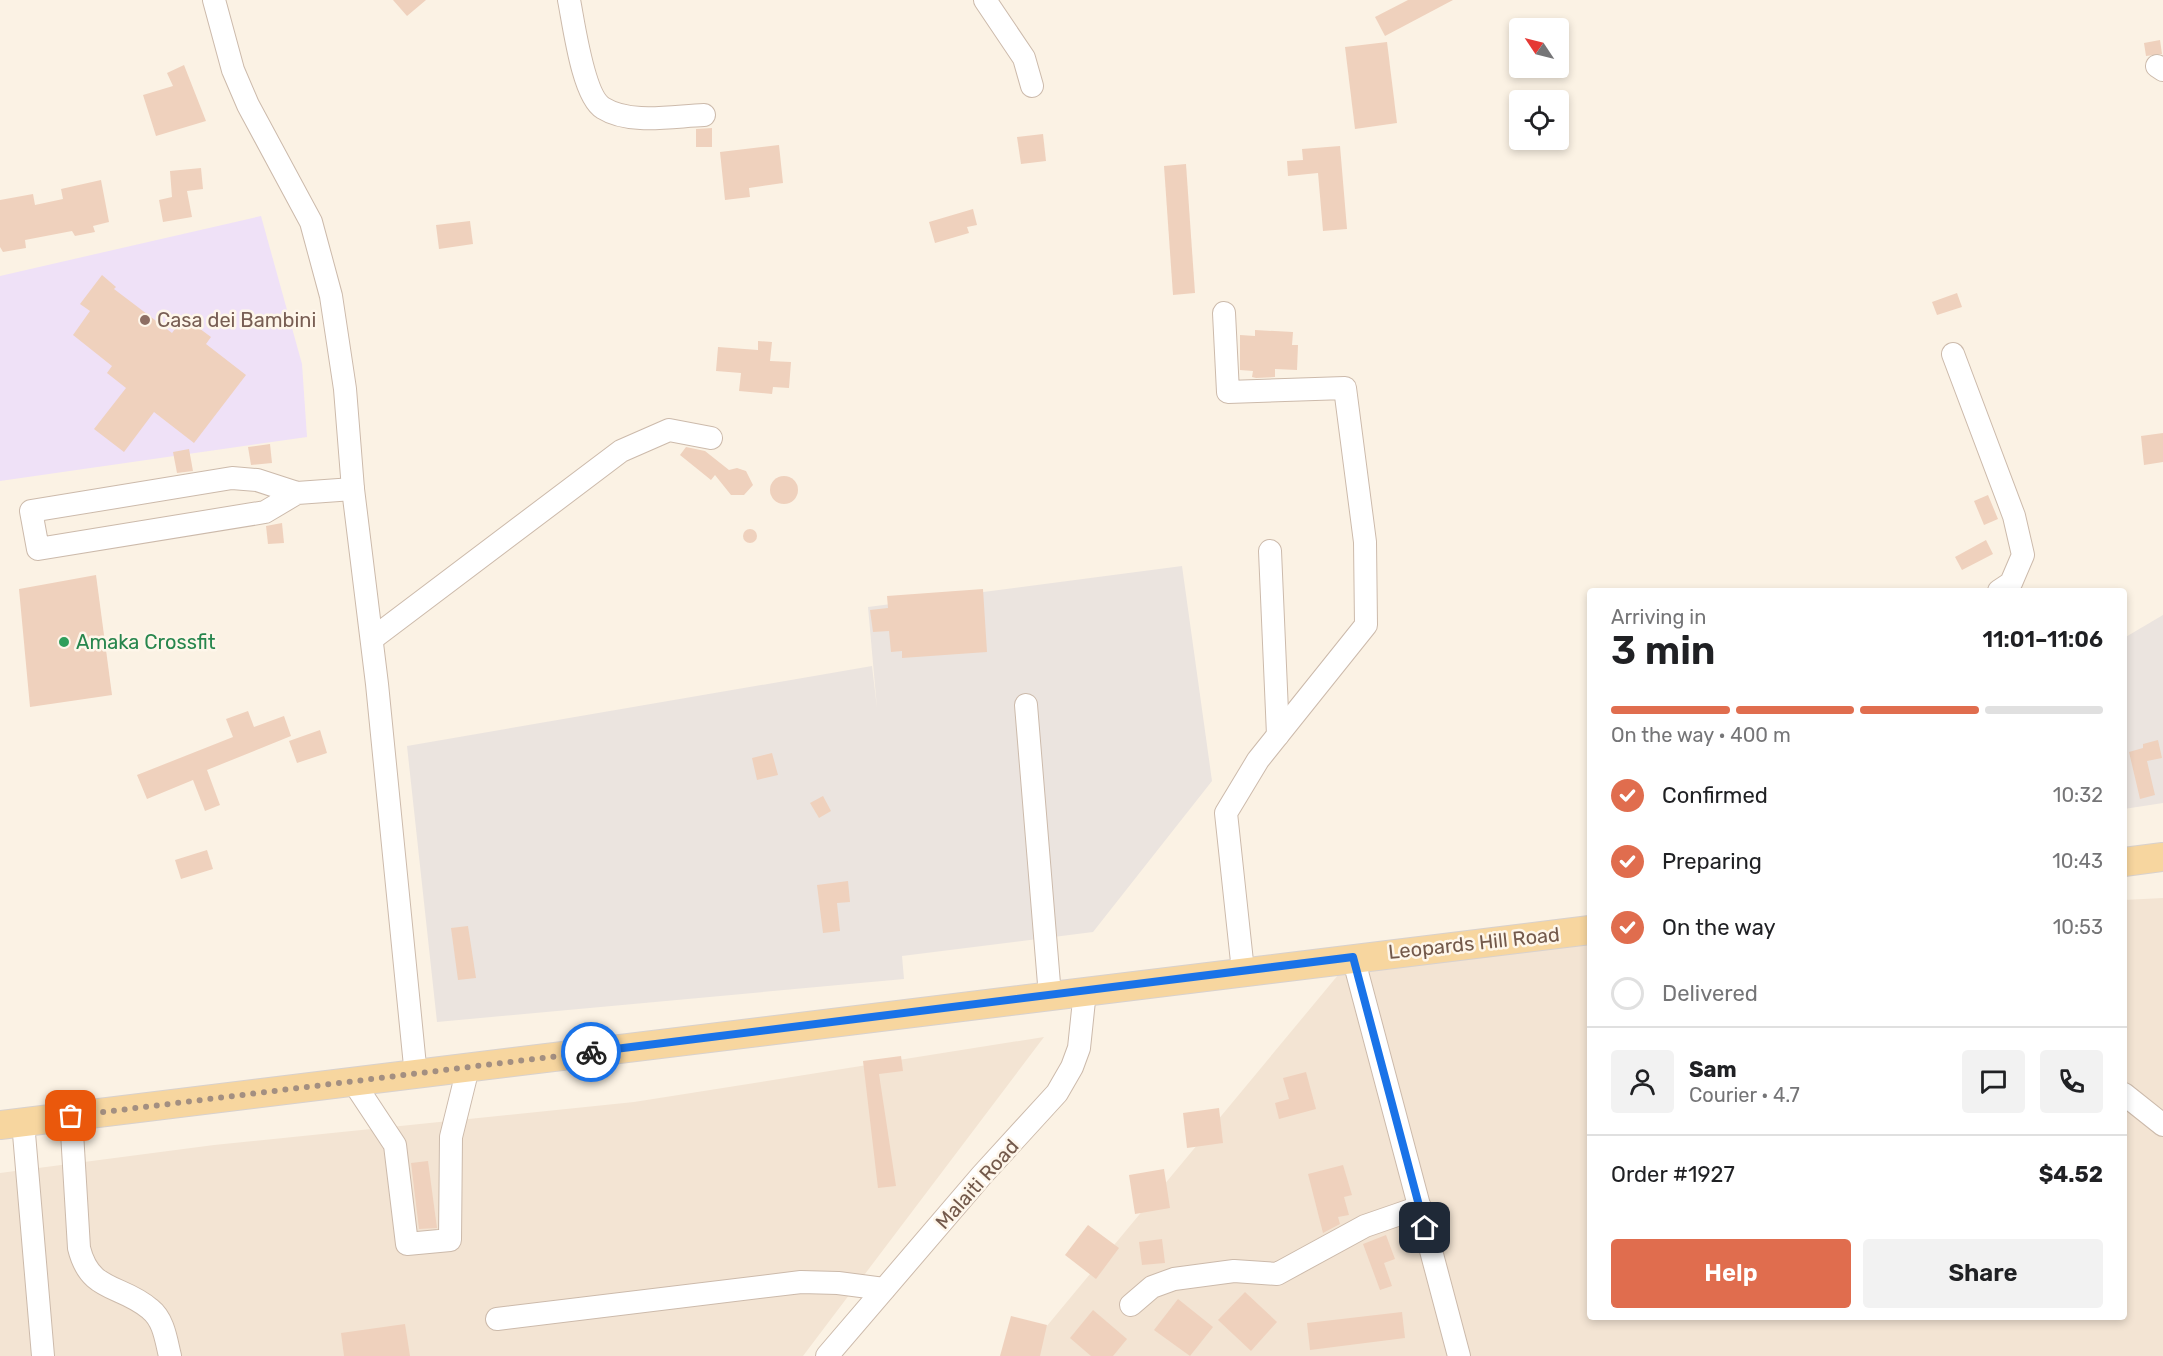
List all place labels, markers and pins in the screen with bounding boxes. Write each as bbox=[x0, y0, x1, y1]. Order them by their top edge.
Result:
place label: Casa dei Bambini bbox=[157, 308, 316, 332]
marker: Casa dei Bambini bbox=[138, 313, 152, 327]
place label: Amaka Crossfit bbox=[76, 630, 216, 654]
marker: Amaka Crossfit bbox=[57, 635, 71, 649]
pin bbox=[45, 1090, 96, 1141]
pin bbox=[1399, 1202, 1450, 1253]

